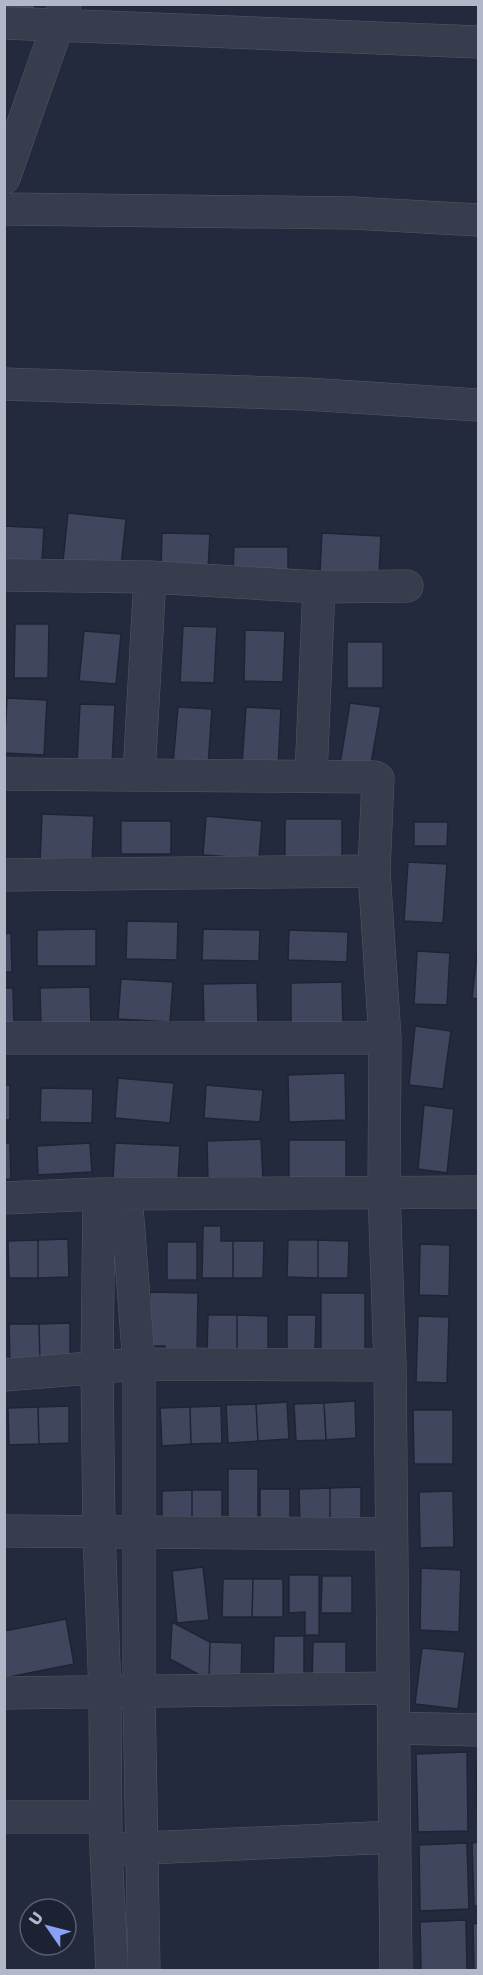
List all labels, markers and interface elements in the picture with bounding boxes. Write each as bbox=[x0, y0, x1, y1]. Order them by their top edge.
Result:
north arrow bbox=[18, 1897, 78, 1957]
text: U bbox=[24, 1908, 47, 1929]

